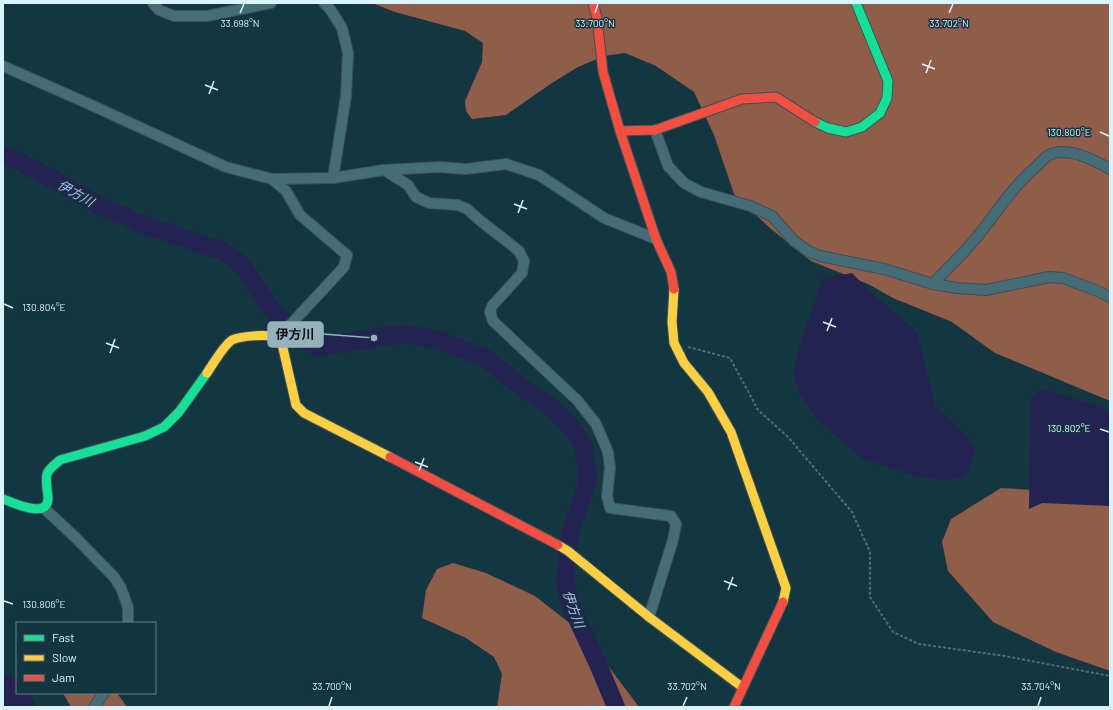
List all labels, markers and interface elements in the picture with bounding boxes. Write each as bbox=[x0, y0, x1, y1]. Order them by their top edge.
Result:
text: 33.698°N bbox=[220, 17, 260, 29]
text: 33.700°N bbox=[575, 17, 615, 29]
text: 33.702°N bbox=[929, 17, 969, 29]
text: 130.800°E bbox=[1047, 126, 1091, 138]
water label: 伊方川 bbox=[55, 176, 99, 211]
text: 130.804°E bbox=[22, 301, 66, 313]
callout: 伊方川 bbox=[268, 322, 323, 347]
text: 伊方川 bbox=[275, 326, 315, 342]
text: 130.802°E bbox=[1047, 422, 1091, 434]
water label: 伊方川 bbox=[560, 588, 589, 632]
text: 130.806°E bbox=[23, 598, 65, 610]
legend bbox=[16, 622, 156, 694]
text: Fast bbox=[52, 630, 75, 644]
text: Slow bbox=[52, 650, 77, 664]
text: Jam bbox=[52, 670, 75, 684]
text: 33.700°N bbox=[312, 680, 352, 692]
text: 33.702°N bbox=[667, 680, 707, 692]
text: 33.704°N bbox=[1021, 680, 1061, 692]

